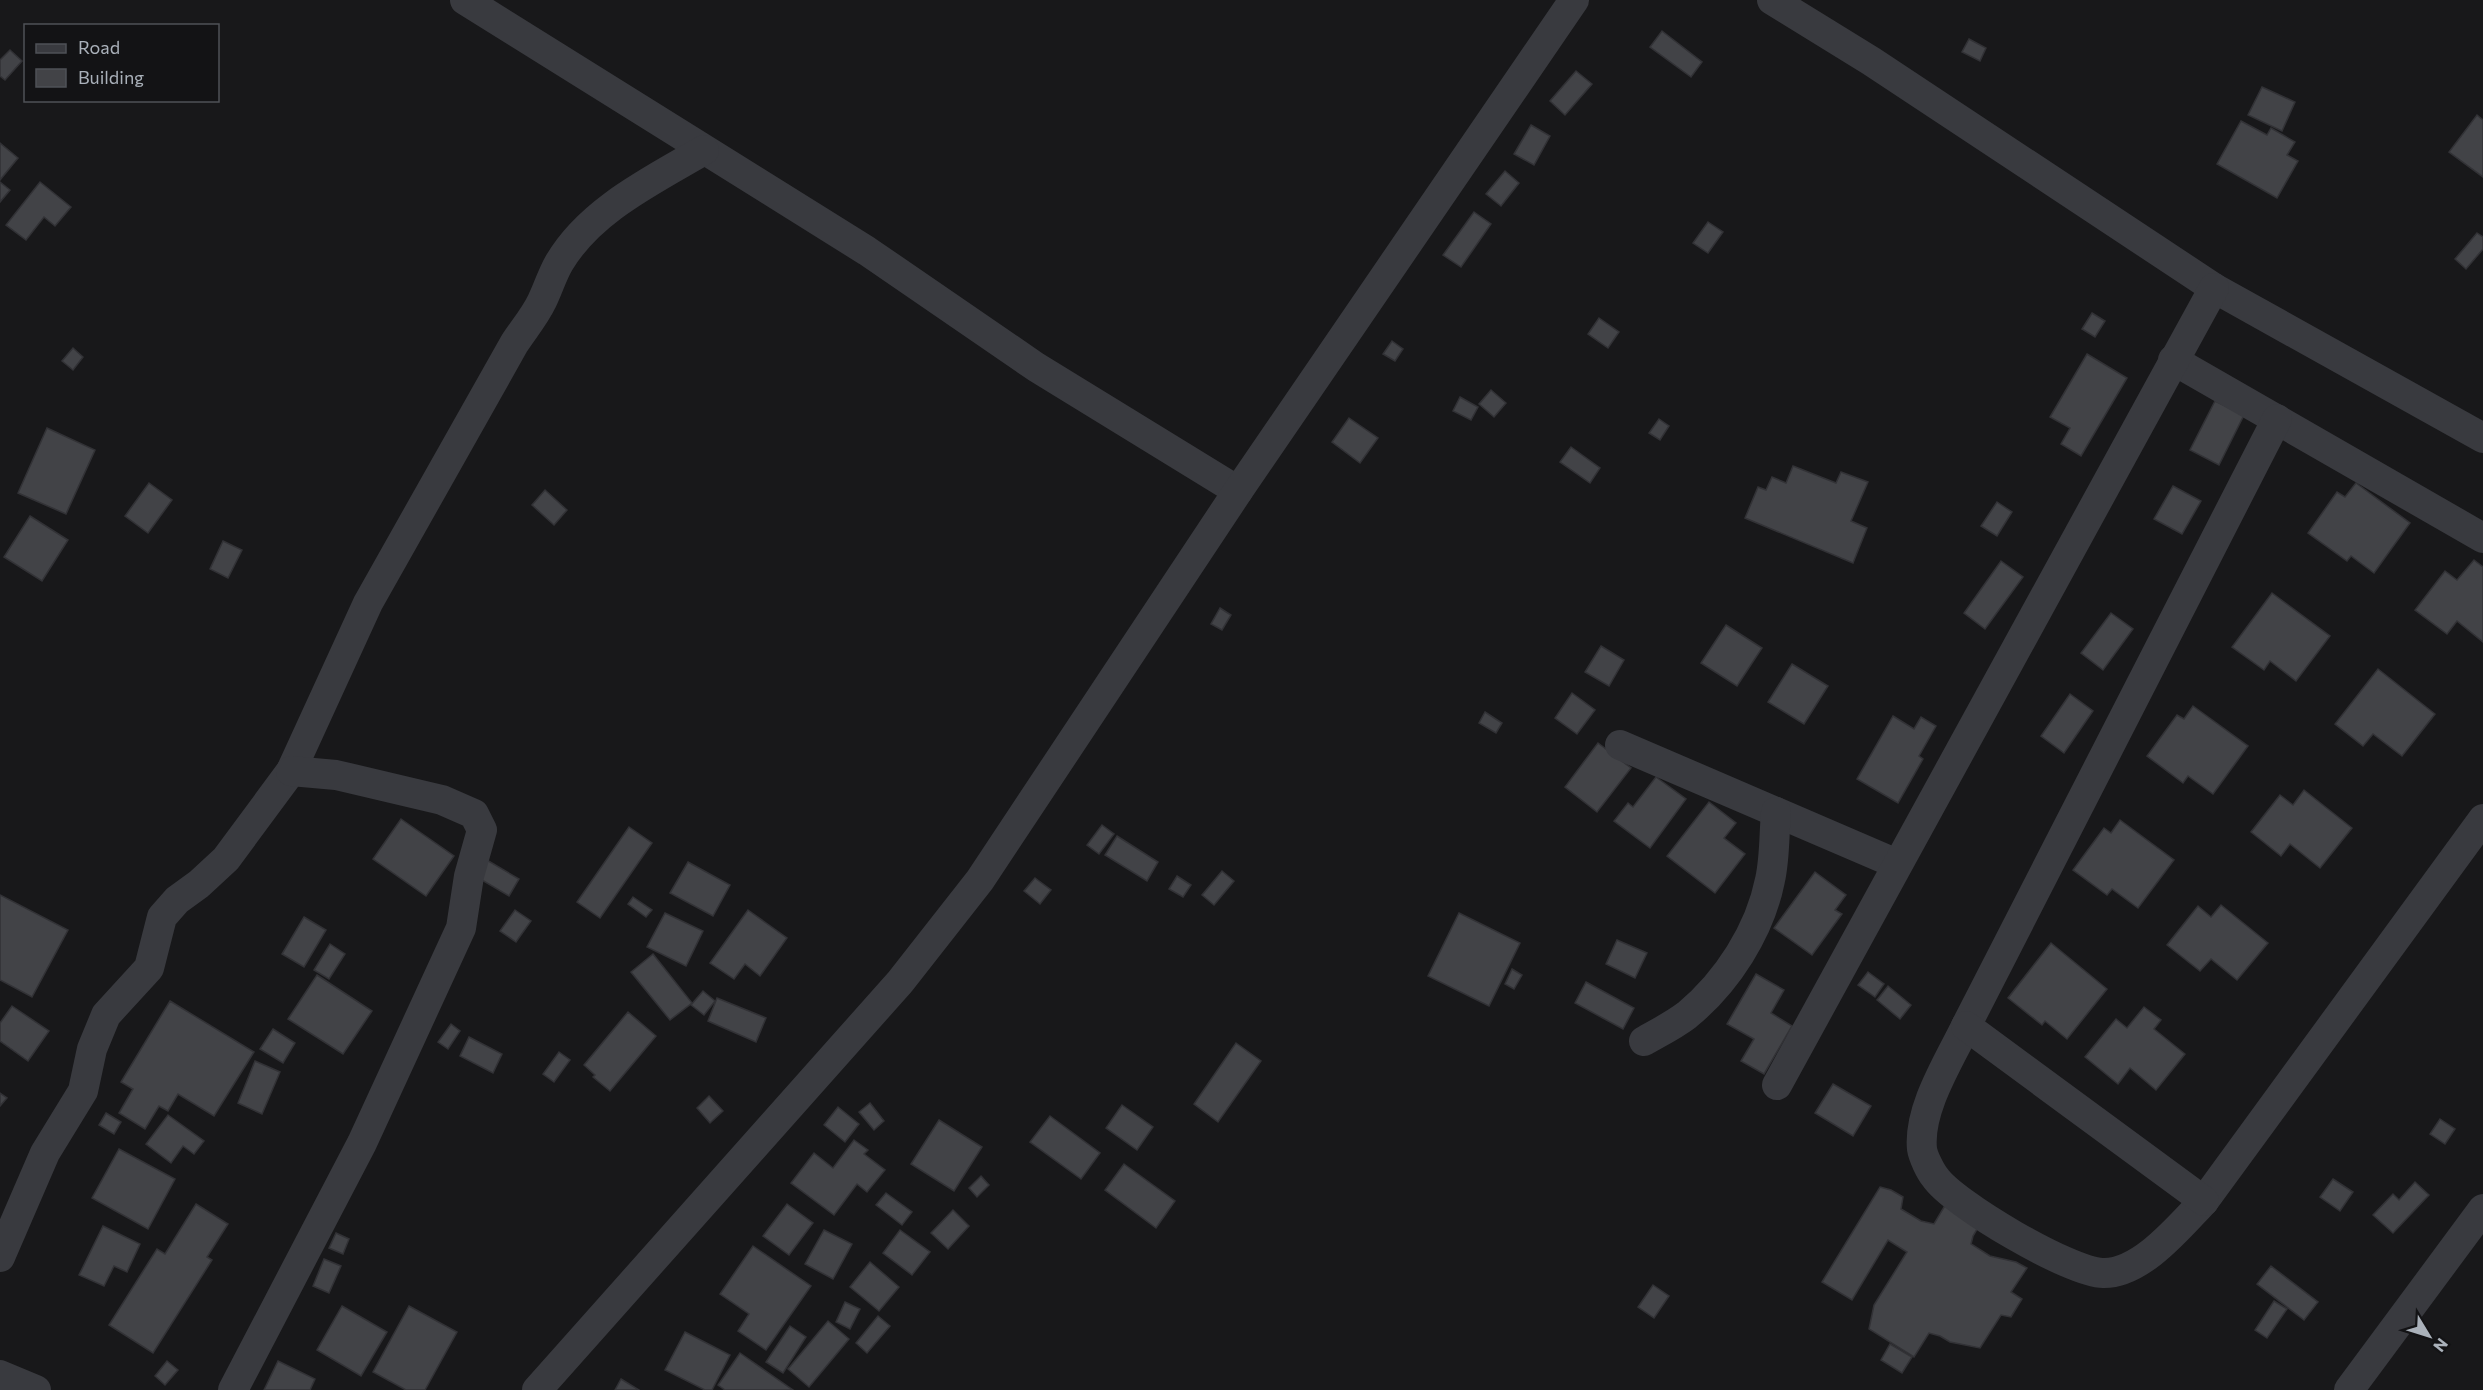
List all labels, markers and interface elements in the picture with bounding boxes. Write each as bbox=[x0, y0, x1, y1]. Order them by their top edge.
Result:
legend bbox=[24, 24, 219, 102]
text: Road bbox=[78, 36, 120, 58]
text: Building bbox=[78, 66, 144, 88]
north arrow bbox=[2399, 1306, 2459, 1366]
text: N bbox=[2430, 1335, 2452, 1356]

